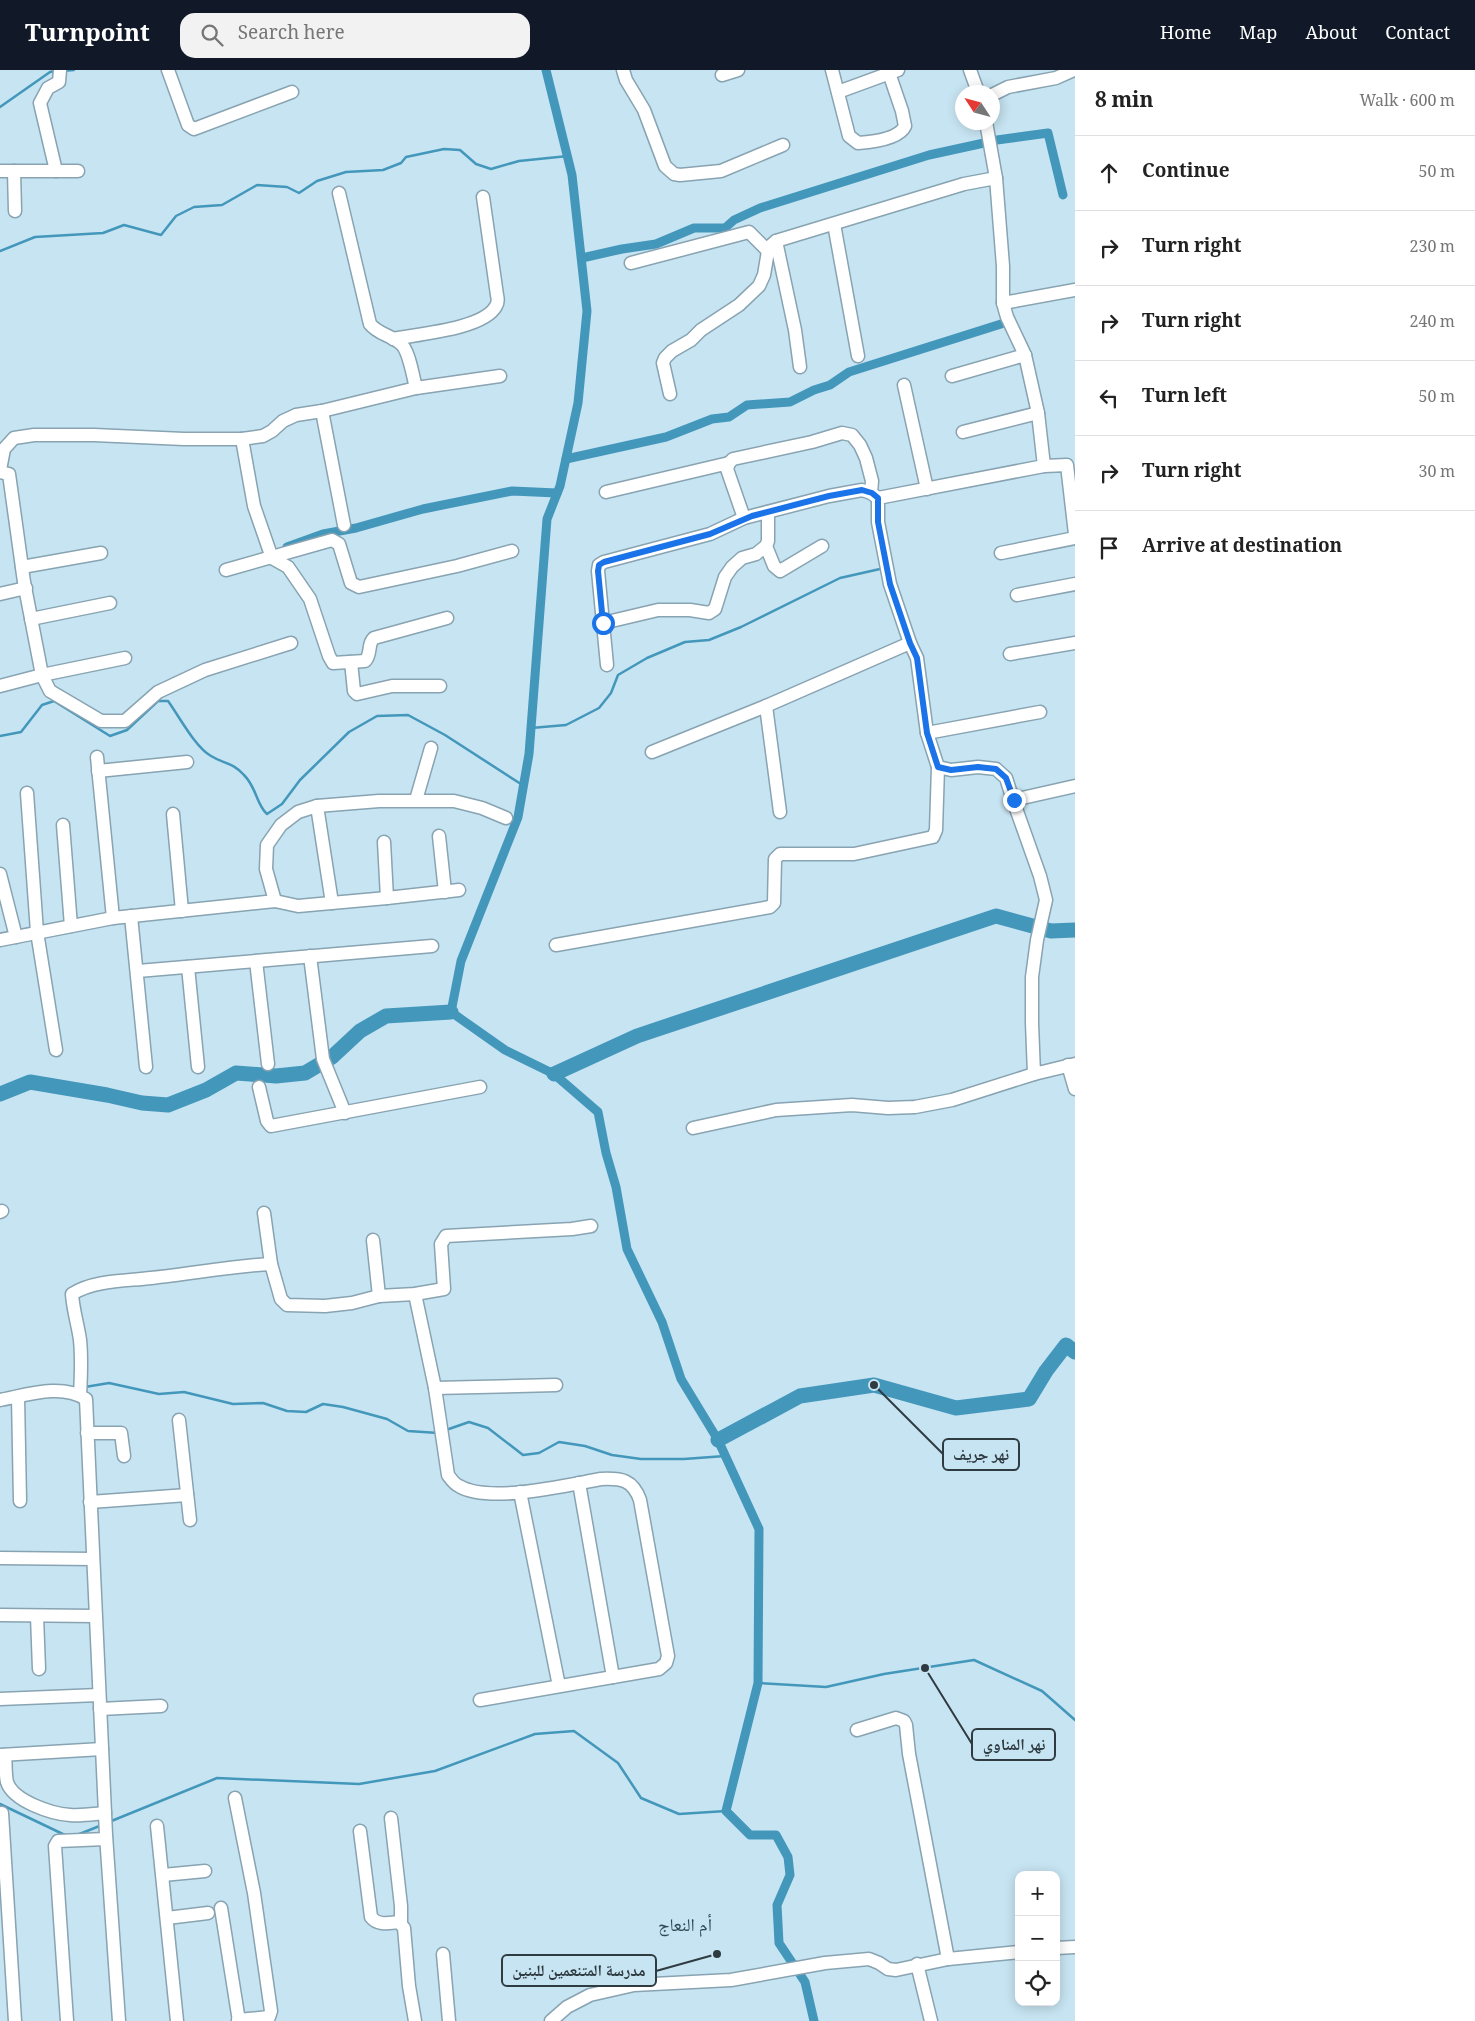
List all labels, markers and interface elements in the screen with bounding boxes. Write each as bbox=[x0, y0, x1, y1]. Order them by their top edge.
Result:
search box bbox=[180, 13, 530, 58]
text: Turnpoint bbox=[25, 15, 150, 56]
text: Search here bbox=[238, 19, 345, 51]
text: Home bbox=[1160, 20, 1211, 50]
text: Map bbox=[1239, 20, 1277, 50]
text: About bbox=[1305, 20, 1357, 50]
text: Contact bbox=[1385, 20, 1450, 50]
icon: search bbox=[198, 21, 226, 49]
north arrow bbox=[955, 85, 1000, 130]
text: 8 min bbox=[1095, 85, 1154, 120]
text: Walk · 600 m bbox=[1359, 89, 1455, 116]
text: Continue bbox=[1142, 157, 1230, 189]
icon: ahead bbox=[1095, 159, 1123, 187]
text: 50 m bbox=[1418, 160, 1455, 187]
text: Turn right bbox=[1142, 232, 1242, 264]
icon: right bbox=[1095, 234, 1123, 262]
text: 230 m bbox=[1410, 235, 1455, 262]
text: Turn right bbox=[1142, 307, 1242, 339]
icon: right bbox=[1095, 309, 1123, 337]
text: 240 m bbox=[1410, 310, 1455, 337]
text: Turn left bbox=[1142, 382, 1227, 414]
icon: left bbox=[1095, 384, 1123, 412]
text: 50 m bbox=[1418, 385, 1455, 412]
text: Turn right bbox=[1142, 457, 1242, 489]
icon: right bbox=[1095, 459, 1123, 487]
text: 30 m bbox=[1418, 460, 1455, 487]
text: Arrive at destination bbox=[1142, 532, 1342, 564]
icon: arrive bbox=[1095, 534, 1123, 562]
route start bbox=[592, 612, 615, 635]
route end bbox=[1003, 789, 1026, 812]
callout: نهر جريف bbox=[943, 1439, 1019, 1470]
text: نهر جريف bbox=[953, 1443, 1009, 1470]
callout: نهر المناوي bbox=[972, 1729, 1055, 1760]
text: نهر المناوي bbox=[983, 1733, 1045, 1760]
map controls bbox=[1015, 1871, 1060, 2006]
button: + bbox=[1015, 1871, 1060, 1916]
district label: أم النعاج bbox=[658, 1912, 712, 1942]
button: − bbox=[1015, 1916, 1060, 1961]
callout: مدرسة المتنعمين للبنين bbox=[502, 1955, 656, 1986]
text: مدرسة المتنعمين للبنين bbox=[512, 1959, 646, 1986]
button: locate bbox=[1015, 1961, 1060, 2006]

